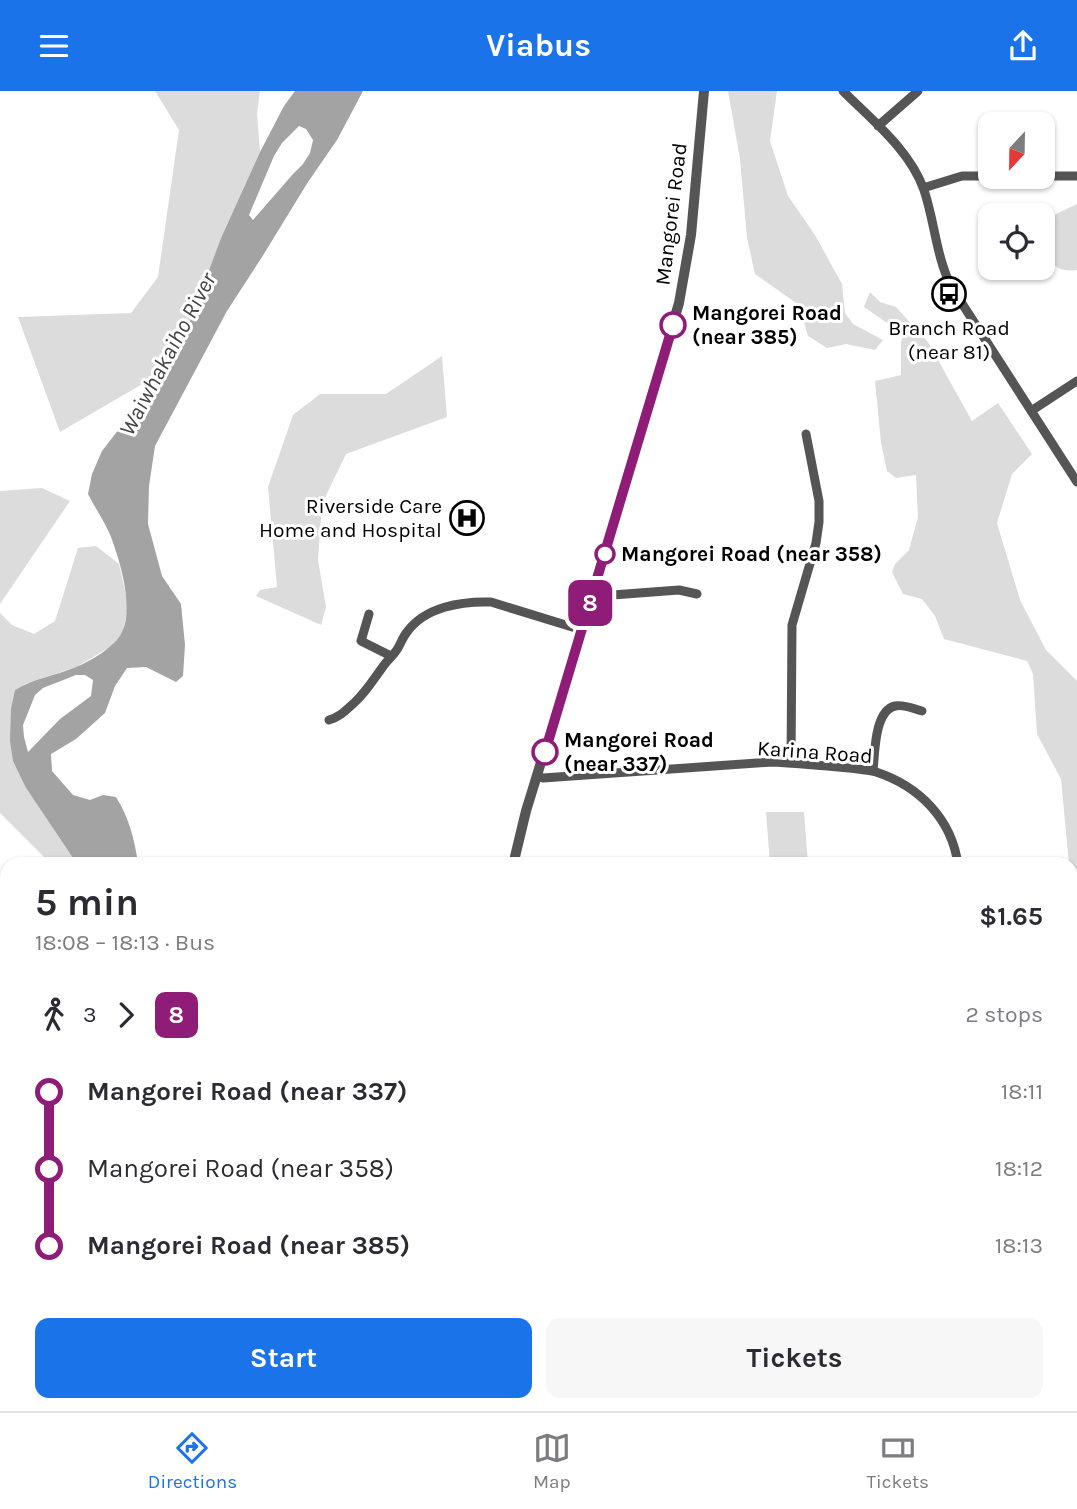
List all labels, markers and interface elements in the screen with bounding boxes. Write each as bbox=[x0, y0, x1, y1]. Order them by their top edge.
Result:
icon: menu bbox=[35, 27, 73, 65]
text: Viabus bbox=[486, 27, 591, 64]
icon: share bbox=[1004, 27, 1042, 65]
north arrow bbox=[978, 112, 1055, 189]
map controls bbox=[978, 112, 1055, 280]
street label: Mangorei Road bbox=[650, 141, 692, 287]
button: locate bbox=[978, 203, 1055, 280]
water label: Waiwhakaiho River bbox=[113, 267, 222, 440]
bus stop icon: Branch Road (near 81) bbox=[930, 275, 968, 313]
place label: Mangorei Road (near 385) bbox=[692, 301, 842, 349]
marker: Mangorei Road (near 385) bbox=[660, 312, 686, 338]
place label: Branch Road (near 81) bbox=[888, 316, 1010, 364]
place label: Riverside Care Home and Hospital bbox=[259, 494, 442, 542]
hospital icon: Riverside Care Home and Hospital bbox=[448, 499, 486, 537]
place label: Mangorei Road (near 358) bbox=[621, 542, 882, 566]
marker: Mangorei Road (near 358) bbox=[595, 544, 615, 564]
line badge: 8 bbox=[567, 580, 613, 626]
text: 8 bbox=[582, 589, 598, 617]
place label: Mangorei Road (near 337) bbox=[564, 728, 714, 776]
street label: Karina Road bbox=[756, 736, 874, 768]
marker: Mangorei Road (near 337) bbox=[532, 739, 558, 765]
text: 5 min bbox=[35, 880, 139, 925]
text: $1.65 bbox=[979, 901, 1043, 932]
text: 18:08 – 18:13 · Bus bbox=[35, 929, 215, 956]
icon: walk bbox=[35, 996, 73, 1034]
icon: forward bbox=[107, 996, 145, 1034]
text: 3 bbox=[83, 1001, 97, 1028]
text: 8 bbox=[169, 1001, 184, 1029]
text: 2 stops bbox=[965, 1001, 1043, 1028]
text: Mangorei Road (near 337) bbox=[87, 1076, 407, 1107]
text: 18:11 bbox=[1001, 1078, 1043, 1105]
text: Mangorei Road (near 358) bbox=[87, 1153, 394, 1184]
text: 18:12 bbox=[995, 1155, 1043, 1182]
text: Mangorei Road (near 385) bbox=[87, 1230, 410, 1261]
text: 18:13 bbox=[995, 1232, 1043, 1259]
button: Start bbox=[35, 1318, 532, 1398]
button: Tickets bbox=[546, 1318, 1043, 1398]
tab: Directions bbox=[148, 1429, 237, 1493]
tab: Map bbox=[533, 1429, 571, 1493]
tab: Tickets bbox=[867, 1429, 929, 1493]

